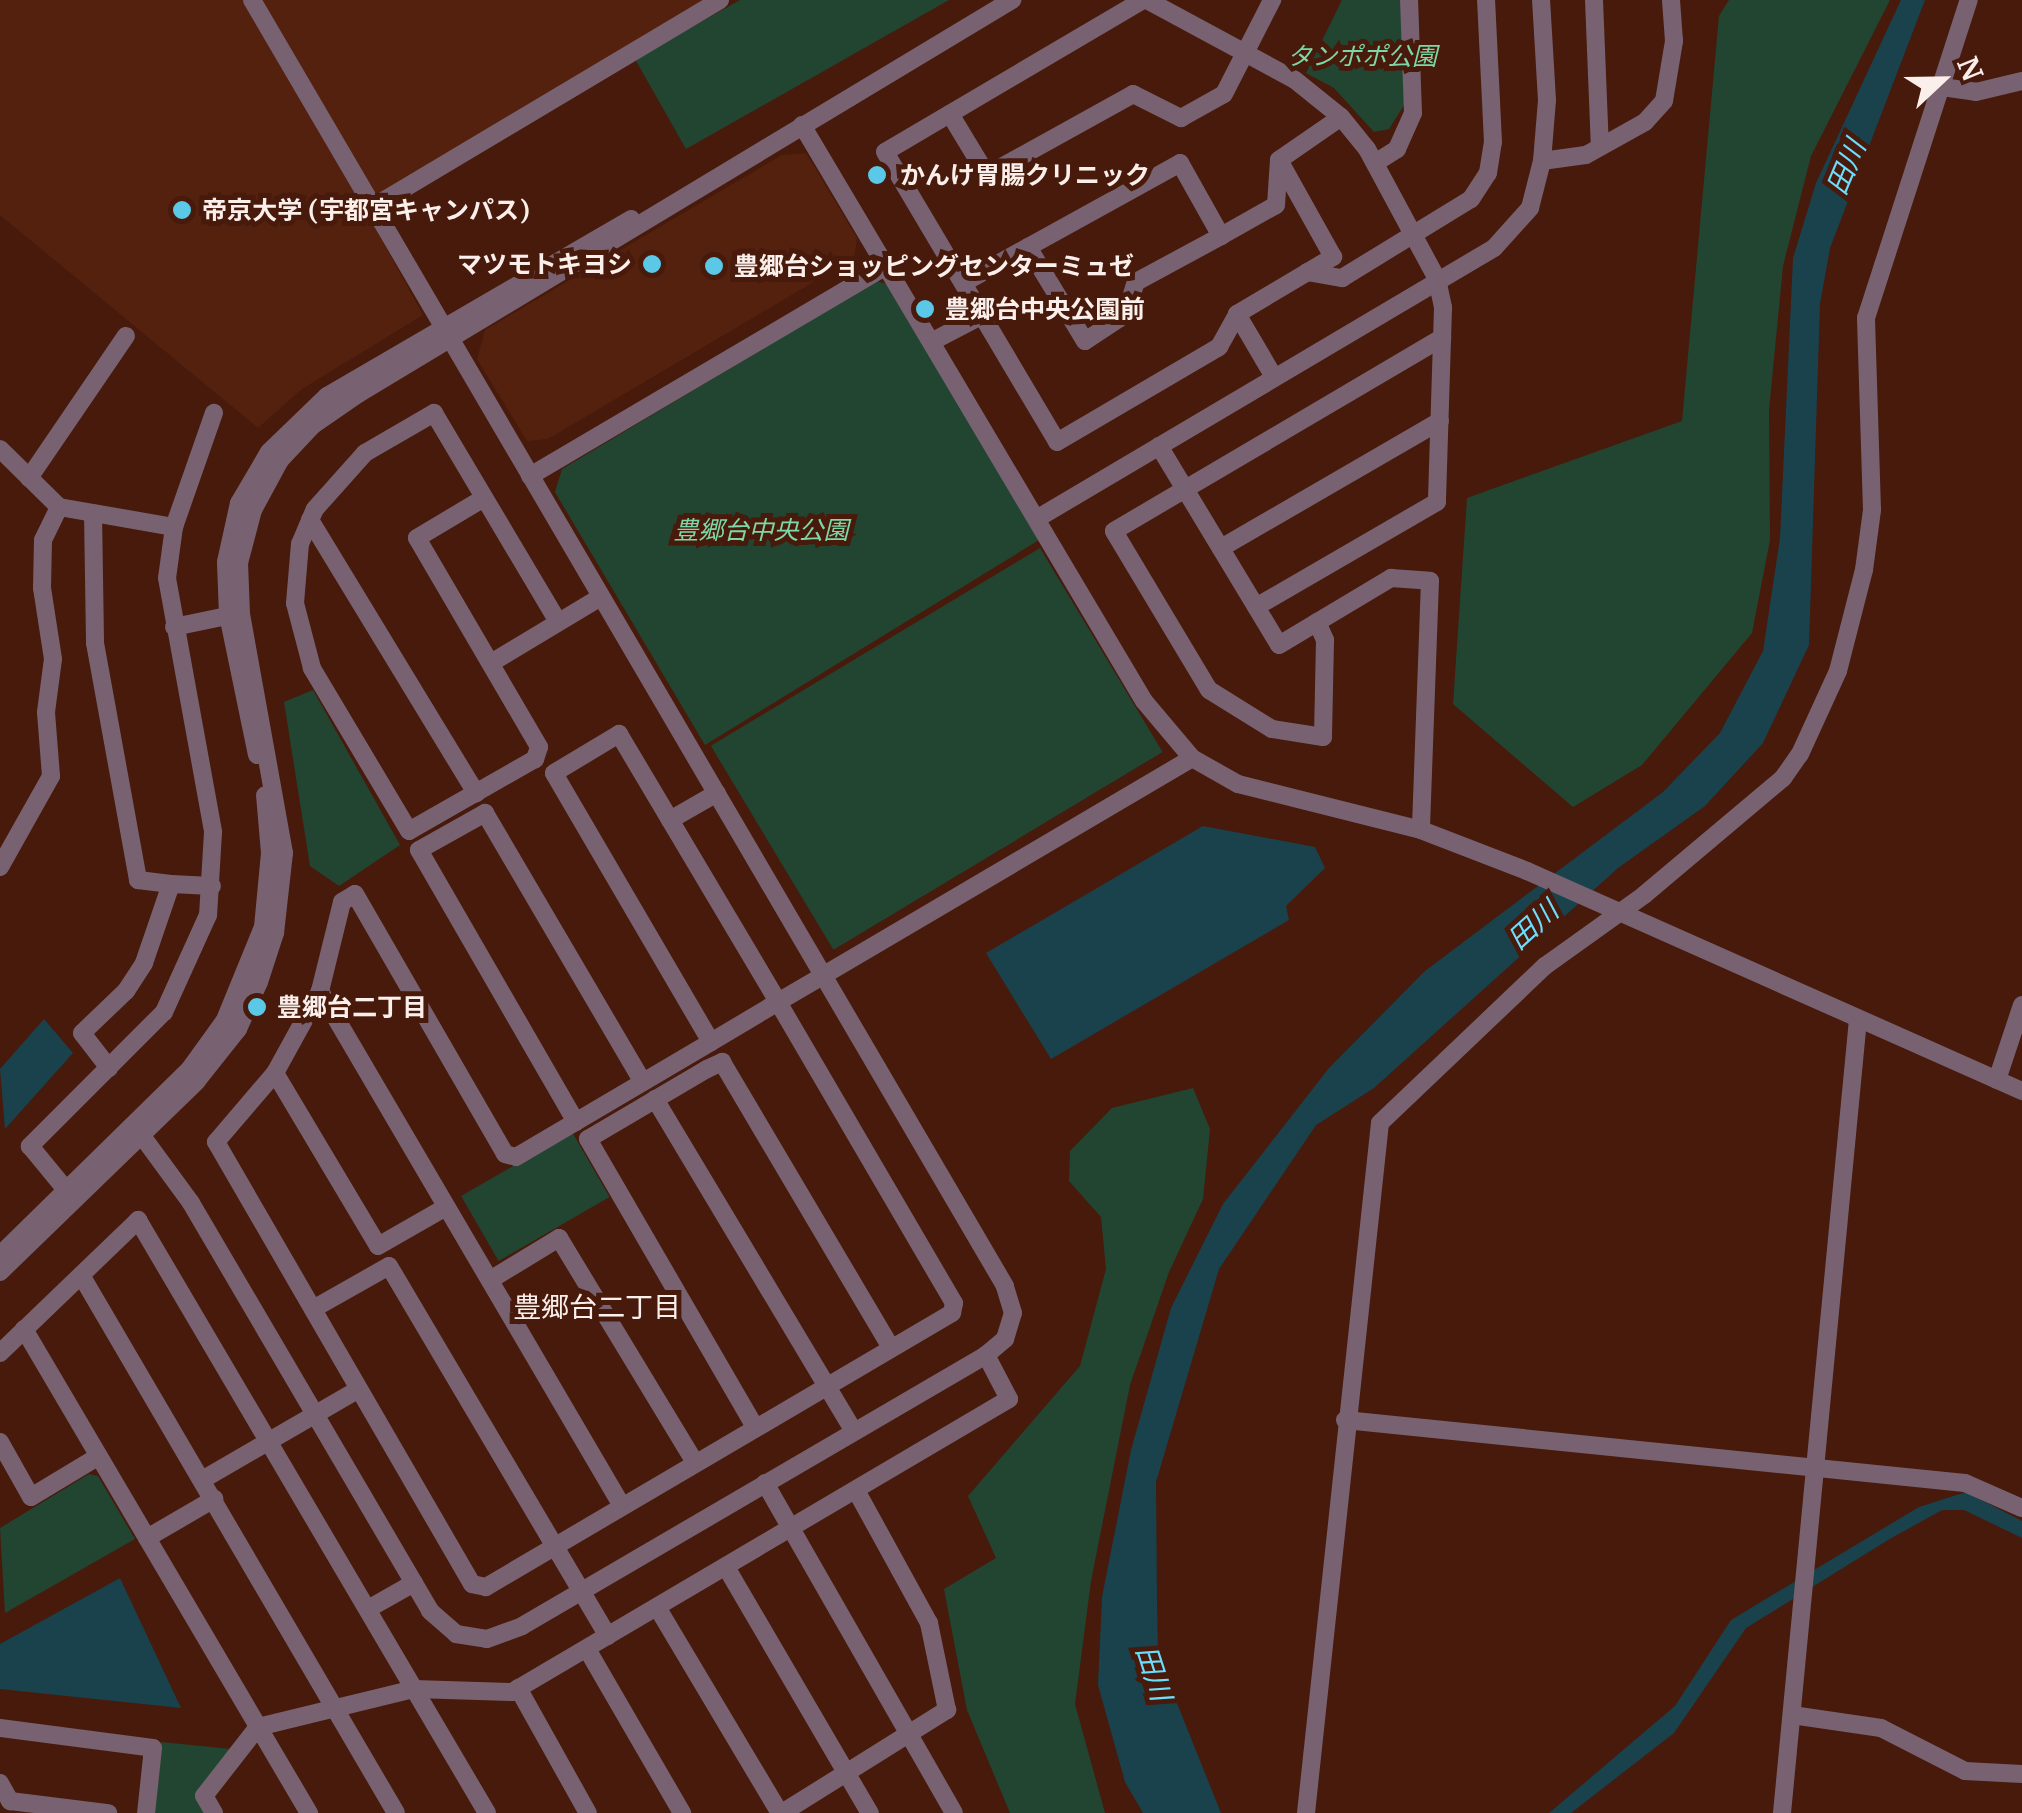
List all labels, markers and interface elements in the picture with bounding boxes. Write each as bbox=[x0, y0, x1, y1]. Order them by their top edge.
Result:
north arrow bbox=[1892, 30, 1992, 130]
park label: タンポポ公園 bbox=[1287, 41, 1437, 71]
text: N bbox=[1949, 52, 1991, 86]
water label: 田川 bbox=[1820, 135, 1872, 199]
place label: かんけ胃腸クリニック bbox=[900, 160, 1150, 190]
marker: かんけ胃腸クリニック bbox=[864, 162, 890, 188]
place label: 帝京大学 (宇都宮キャンパス) bbox=[202, 195, 530, 225]
marker: 帝京大学 (宇都宮キャンパス) bbox=[171, 199, 193, 221]
place label: マツモトキヨシ bbox=[457, 249, 632, 279]
place label: 豊郷台ショッピングセンターミュゼ bbox=[734, 251, 1134, 281]
marker: マツモトキヨシ bbox=[641, 253, 663, 275]
marker: 豊郷台ショッピングセンターミュゼ bbox=[703, 255, 725, 277]
place label: 豊郷台中央公園前 bbox=[945, 294, 1145, 324]
marker: 豊郷台中央公園前 bbox=[914, 298, 936, 320]
park label: 豊郷台中央公園 bbox=[674, 515, 848, 545]
water label: 田川 bbox=[1501, 894, 1565, 956]
place label: 豊郷台二丁目 bbox=[277, 992, 427, 1022]
marker: 豊郷台二丁目 bbox=[246, 996, 268, 1018]
district label: 豊郷台二丁目 bbox=[513, 1290, 681, 1324]
water label: 田川 bbox=[1129, 1641, 1179, 1705]

